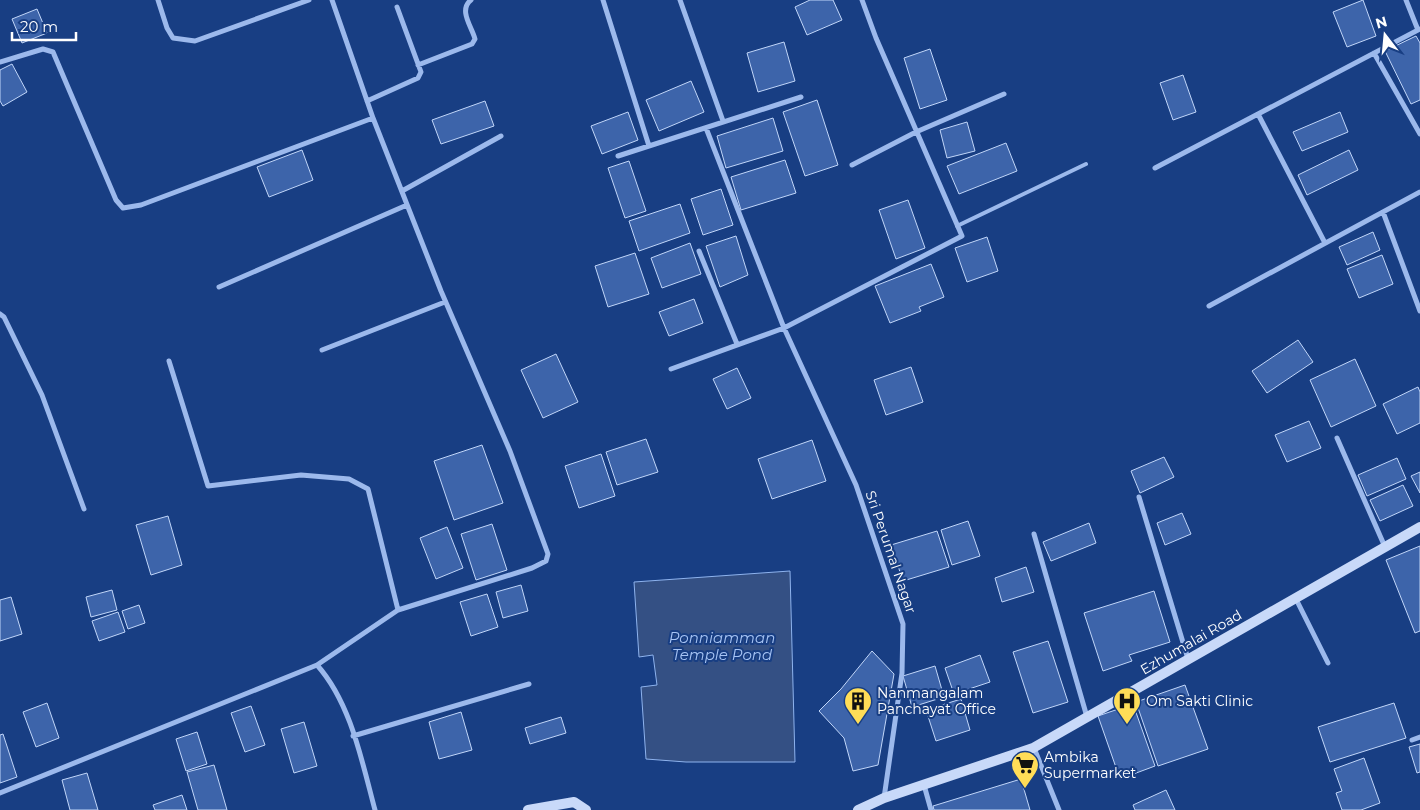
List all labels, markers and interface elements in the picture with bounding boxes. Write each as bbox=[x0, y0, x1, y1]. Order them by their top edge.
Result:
scale bar bbox=[12, 10, 76, 42]
north arrow bbox=[1360, 10, 1410, 60]
text: N bbox=[1373, 12, 1389, 33]
text: 20 m bbox=[20, 17, 58, 36]
street label: Sri Perumal Nagar bbox=[862, 488, 921, 616]
street label: Ezhumalai Road bbox=[1137, 606, 1245, 678]
water label: Ponniamman Temple Pond bbox=[669, 628, 775, 664]
place label: Nanmangalam Panchayat Office bbox=[877, 684, 996, 718]
building icon: Nanmangalam Panchayat Office bbox=[843, 686, 873, 725]
hospital icon: Om Sakti Clinic bbox=[1112, 686, 1142, 725]
place label: Om Sakti Clinic bbox=[1146, 692, 1253, 710]
place label: Ambika Supermarket bbox=[1044, 748, 1137, 782]
supermarket icon: Ambika Supermarket bbox=[1010, 750, 1040, 789]

